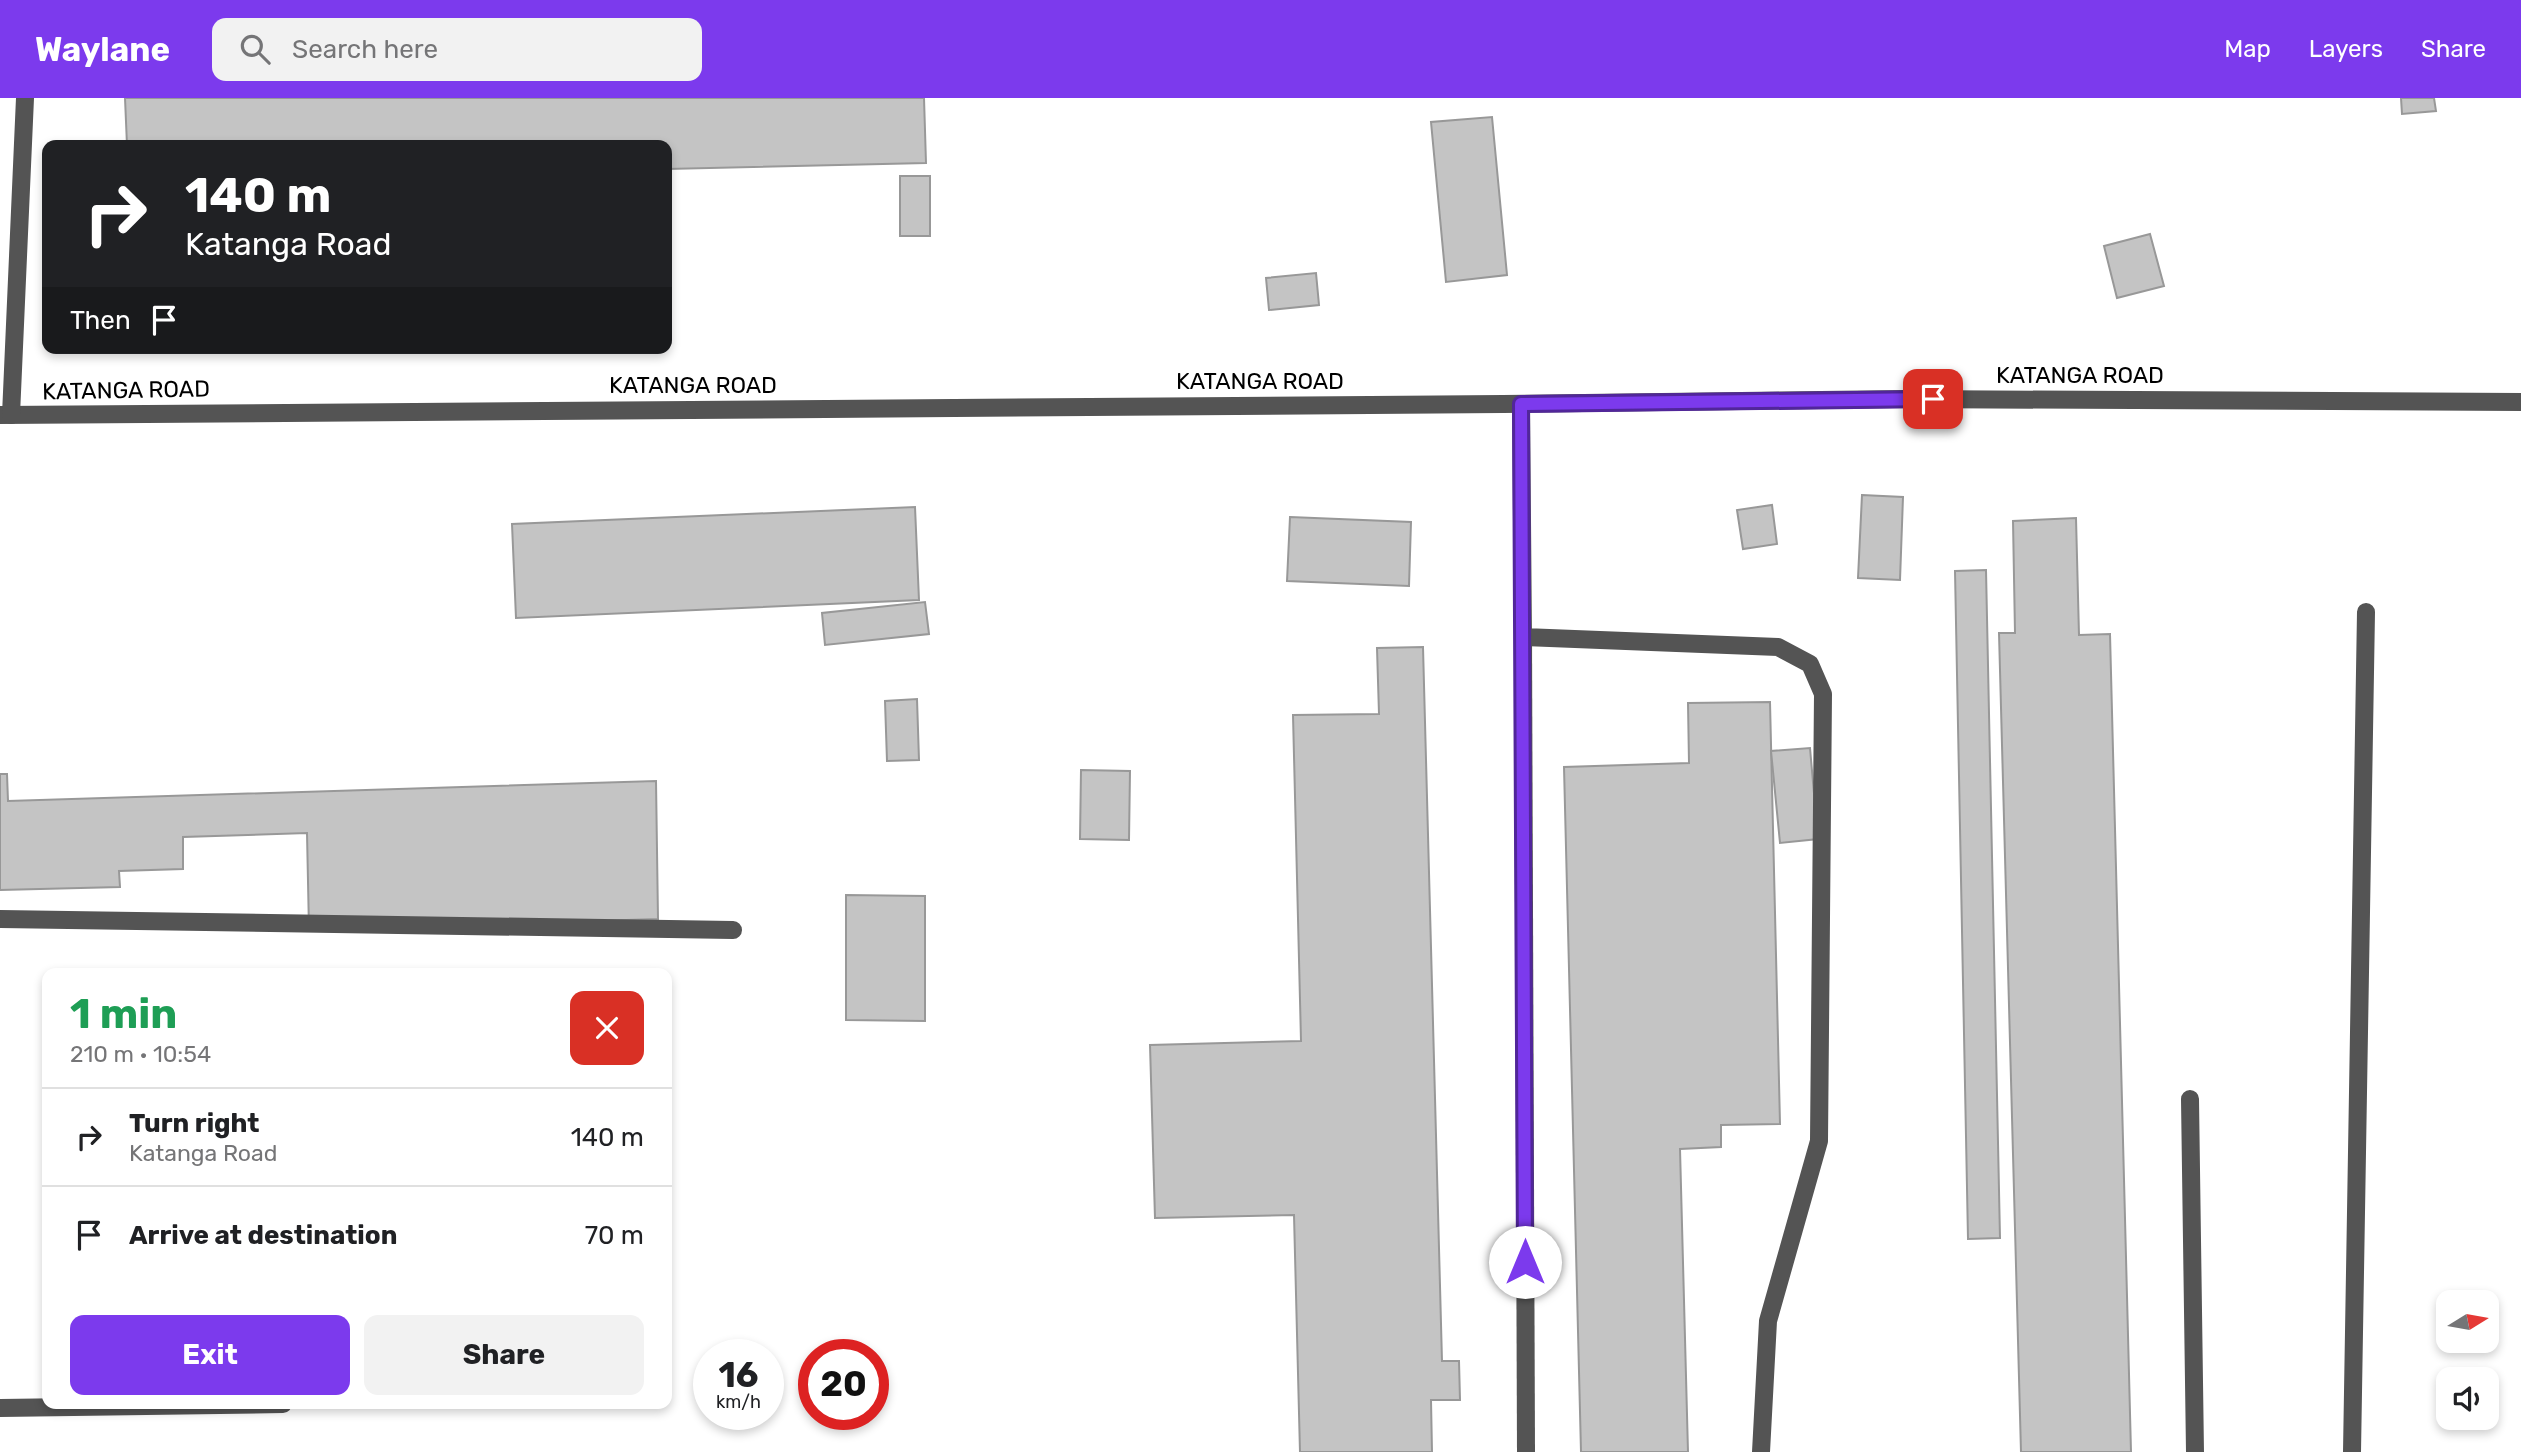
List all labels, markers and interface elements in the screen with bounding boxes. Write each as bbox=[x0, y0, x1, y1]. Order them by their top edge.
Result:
search box bbox=[212, 18, 702, 81]
text: Waylane bbox=[35, 30, 170, 69]
icon: search bbox=[236, 30, 274, 68]
text: Search here bbox=[292, 34, 438, 65]
text: Map bbox=[2224, 35, 2271, 63]
text: Layers bbox=[2309, 35, 2383, 63]
text: Share bbox=[2421, 35, 2486, 63]
text: 140 m bbox=[185, 166, 331, 224]
icon: right bbox=[70, 168, 161, 259]
text: Katanga Road bbox=[185, 225, 392, 263]
icon: arrive bbox=[145, 301, 183, 339]
text: Then bbox=[70, 305, 131, 336]
street label: KATANGA ROAD bbox=[1996, 361, 2164, 389]
street label: KATANGA ROAD bbox=[1176, 367, 1344, 395]
pin bbox=[1903, 369, 1963, 429]
street label: KATANGA ROAD bbox=[609, 371, 777, 399]
street label: KATANGA ROAD bbox=[42, 375, 210, 405]
icon: arrive bbox=[1914, 380, 1952, 418]
text: 1 min bbox=[70, 989, 177, 1039]
button: close bbox=[570, 991, 644, 1065]
text: 210 m · 10:54 bbox=[70, 1040, 211, 1068]
text: Turn right bbox=[129, 1108, 259, 1139]
icon: right bbox=[70, 1118, 108, 1156]
text: 140 m bbox=[571, 1122, 644, 1153]
text: Katanga Road bbox=[129, 1139, 277, 1167]
icon: arrive bbox=[70, 1216, 108, 1254]
text: Arrive at destination bbox=[129, 1220, 397, 1251]
text: 70 m bbox=[585, 1220, 644, 1251]
position arrow bbox=[1488, 1225, 1562, 1299]
north arrow bbox=[2436, 1290, 2499, 1353]
map controls bbox=[2436, 1290, 2499, 1430]
button: Exit bbox=[70, 1315, 350, 1395]
button: Share bbox=[364, 1315, 644, 1395]
speed limit sign: 20 bbox=[798, 1339, 889, 1430]
text: 16 bbox=[718, 1354, 759, 1396]
button: sound bbox=[2436, 1367, 2499, 1430]
text: km/h bbox=[716, 1391, 761, 1413]

